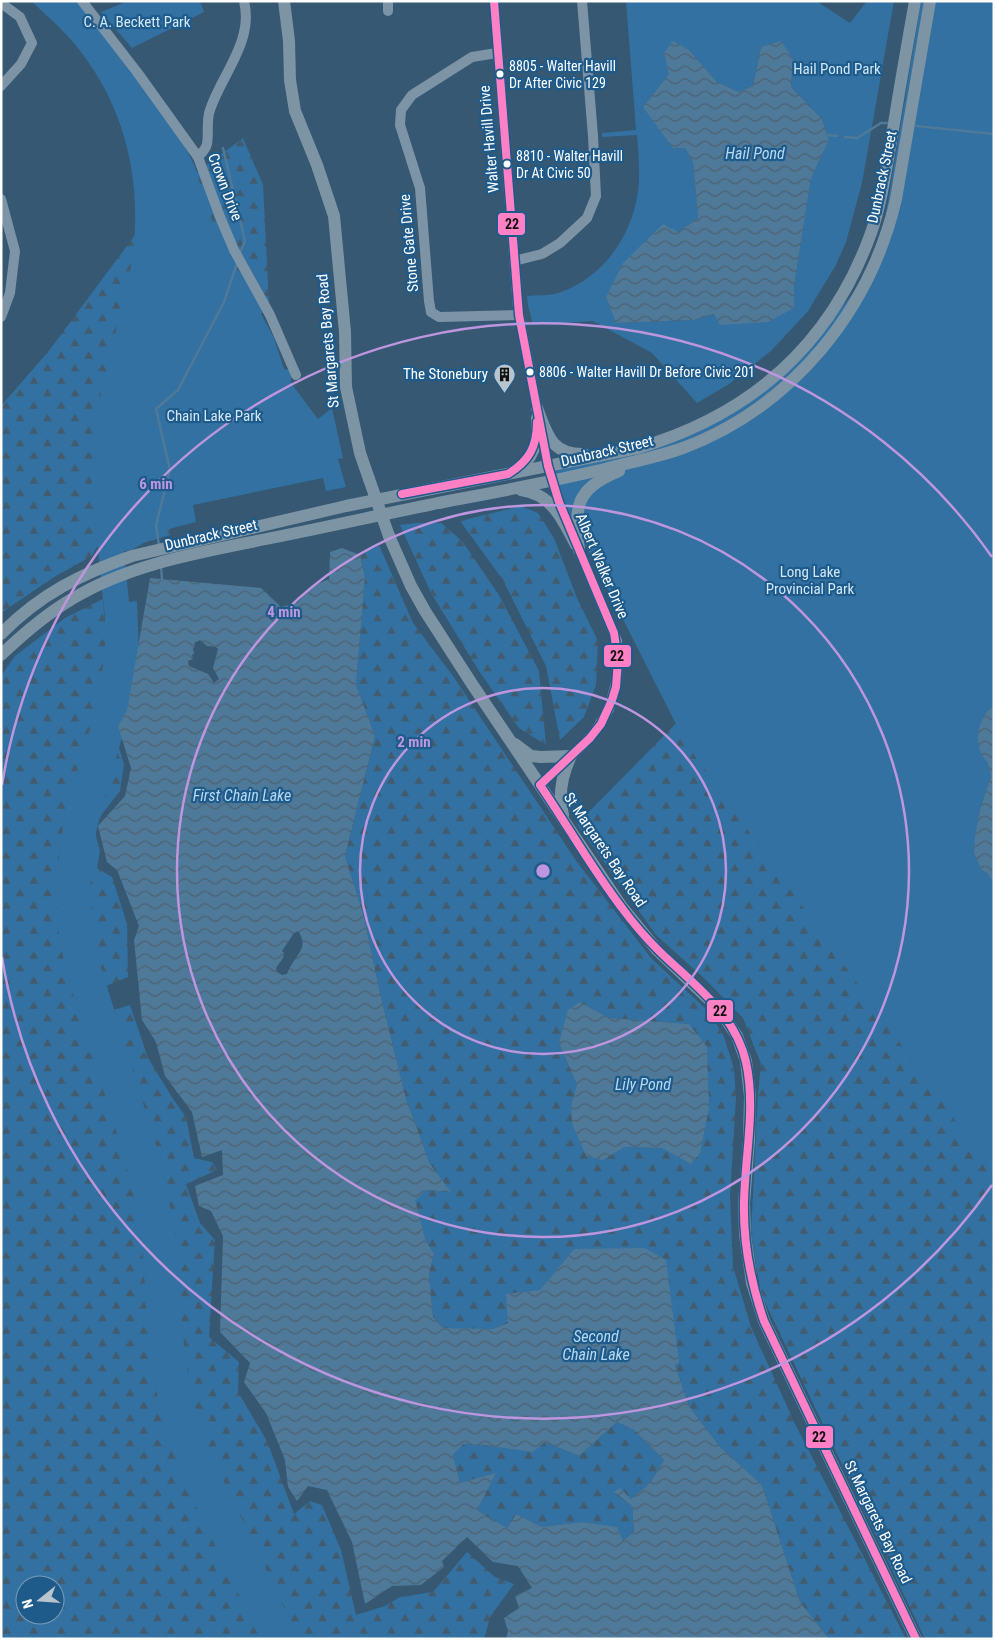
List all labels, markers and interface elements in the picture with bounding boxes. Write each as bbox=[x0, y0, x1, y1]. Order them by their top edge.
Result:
park label: C. A. Beckett Park bbox=[84, 13, 191, 31]
place label: 8805 - Walter Havill Dr After Civic 129 bbox=[509, 58, 616, 91]
park label: Hail Pond Park bbox=[793, 60, 881, 78]
marker: 8805 - Walter Havill Dr After Civic 129 bbox=[495, 69, 505, 79]
street label: Walter Havill Drive bbox=[475, 85, 503, 193]
street label: Dunbrack Street bbox=[863, 129, 901, 225]
water label: Hail Pond bbox=[725, 144, 785, 163]
place label: 8810 - Walter Havill Dr At Civic 50 bbox=[516, 148, 623, 181]
street label: Crown Drive bbox=[204, 151, 246, 223]
marker: 8810 - Walter Havill Dr At Civic 50 bbox=[502, 159, 512, 169]
street label: Stone Gate Drive bbox=[396, 193, 422, 293]
line badge: 22 bbox=[497, 212, 526, 236]
text: 22 bbox=[505, 216, 519, 232]
street label: St Margarets Bay Road bbox=[313, 273, 343, 409]
building icon: The Stonebury bbox=[492, 362, 516, 393]
place label: 8806 - Walter Havill Dr Before Civic 201 bbox=[539, 364, 755, 380]
place label: The Stonebury bbox=[403, 365, 488, 383]
marker: 8806 - Walter Havill Dr Before Civic 201 bbox=[525, 367, 535, 377]
park label: Chain Lake Park bbox=[166, 407, 262, 425]
street label: Dunbrack Street bbox=[559, 432, 655, 470]
text: 6 min bbox=[139, 475, 173, 493]
street label: Albert Walker Drive bbox=[572, 511, 632, 621]
street label: Dunbrack Street bbox=[163, 516, 259, 554]
park label: Long Lake Provincial Park bbox=[766, 563, 854, 598]
text: 4 min bbox=[267, 603, 301, 621]
line badge: 22 bbox=[603, 644, 632, 668]
text: 22 bbox=[610, 648, 624, 664]
text: 2 min bbox=[397, 733, 431, 751]
water label: First Chain Lake bbox=[193, 786, 291, 805]
street label: St Margarets Bay Road bbox=[560, 789, 650, 911]
centre of rings bbox=[534, 862, 552, 880]
line badge: 22 bbox=[706, 999, 734, 1023]
text: 22 bbox=[713, 1003, 727, 1019]
water label: Lily Pond bbox=[615, 1075, 671, 1094]
water label: Second Chain Lake bbox=[562, 1327, 630, 1364]
line badge: 22 bbox=[805, 1425, 834, 1449]
text: 22 bbox=[812, 1429, 826, 1445]
street label: St Margarets Bay Road bbox=[840, 1458, 916, 1586]
north arrow bbox=[15, 1575, 65, 1625]
text: N bbox=[19, 1597, 36, 1610]

